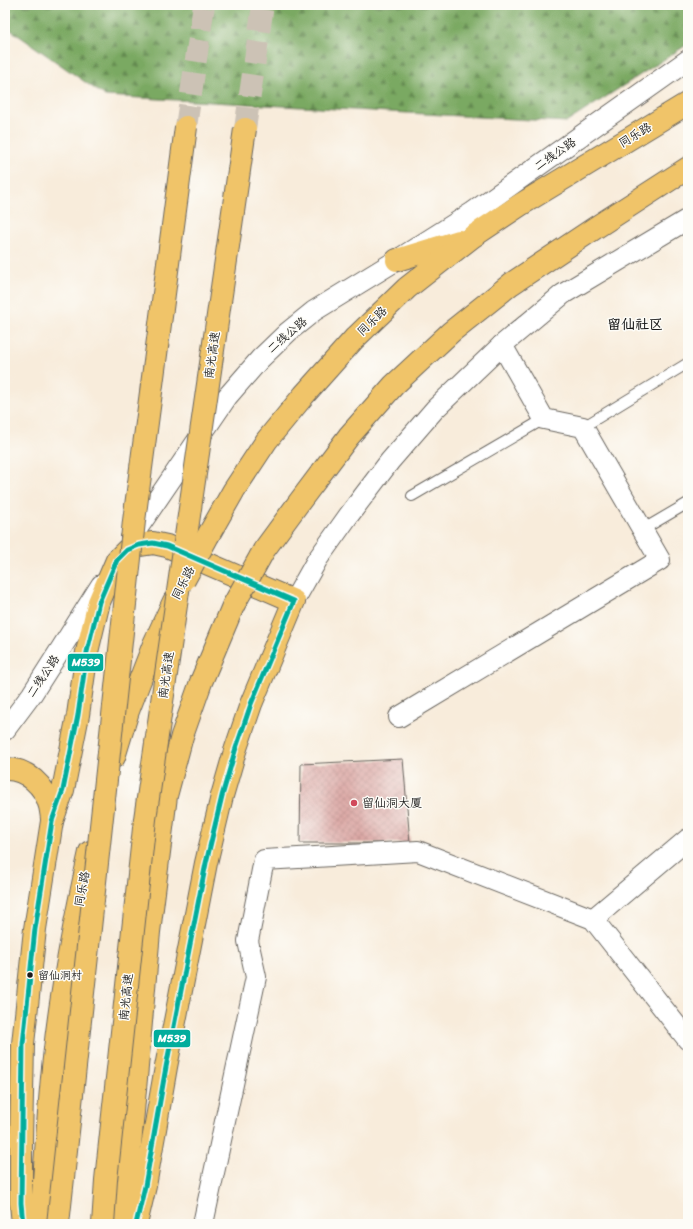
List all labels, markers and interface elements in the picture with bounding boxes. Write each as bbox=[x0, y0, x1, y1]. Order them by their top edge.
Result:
street label: 同乐路 bbox=[614, 116, 656, 154]
street label: 二线公路 bbox=[529, 131, 581, 177]
street label: 同乐路 bbox=[351, 301, 393, 341]
street label: 二线公路 bbox=[262, 311, 312, 359]
district label: 留仙社区 bbox=[607, 312, 663, 337]
street label: 南光高速 bbox=[198, 330, 226, 380]
street label: 同乐路 bbox=[165, 562, 201, 604]
street label: 二线公路 bbox=[20, 650, 66, 702]
street label: 南光高速 bbox=[152, 650, 180, 700]
line badge: M539 bbox=[67, 653, 104, 672]
text: M539 bbox=[71, 653, 100, 672]
place label: 留仙洞大厦 bbox=[362, 792, 422, 814]
marker: 留仙洞大厦 bbox=[349, 798, 359, 808]
street label: 同乐路 bbox=[68, 869, 96, 909]
place label: 留仙洞村 bbox=[38, 966, 82, 985]
marker: 留仙洞村 bbox=[25, 970, 35, 980]
street label: 南光高速 bbox=[113, 972, 139, 1022]
line badge: M539 bbox=[153, 1029, 191, 1048]
text: M539 bbox=[157, 1029, 186, 1048]

